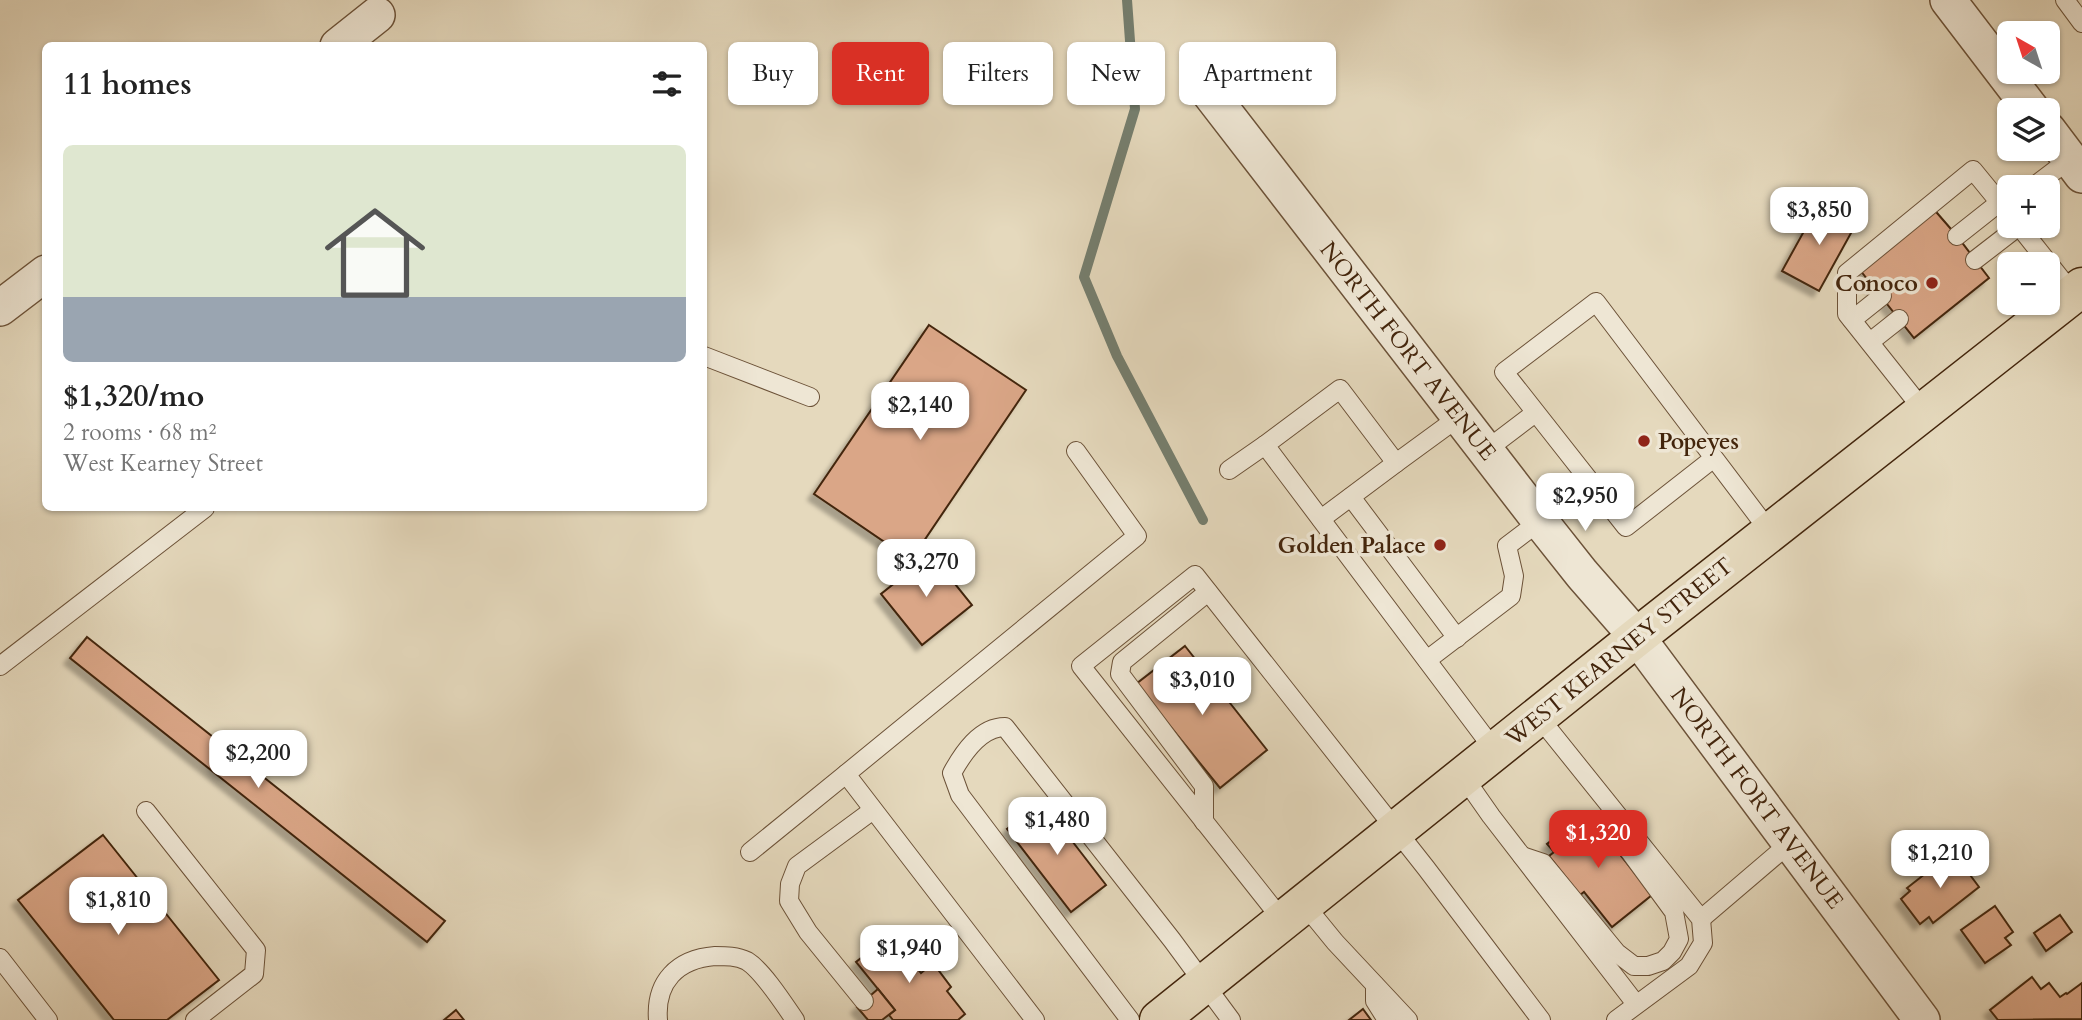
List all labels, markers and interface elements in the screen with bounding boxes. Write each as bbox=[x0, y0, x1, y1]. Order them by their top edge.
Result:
north arrow bbox=[1997, 21, 2060, 84]
map controls bbox=[1997, 21, 2060, 315]
chip: Buy bbox=[728, 42, 818, 105]
chip: Rent bbox=[832, 42, 929, 105]
chip: Filters bbox=[943, 42, 1053, 105]
chip: New bbox=[1067, 42, 1165, 105]
chip: Apartment bbox=[1179, 42, 1336, 105]
text: 11 homes bbox=[63, 64, 192, 105]
icon: filters bbox=[648, 65, 686, 103]
button: layers bbox=[1997, 98, 2060, 161]
button: + bbox=[1997, 175, 2060, 238]
pin: $3,850 bbox=[1762, 188, 1876, 247]
icon: home bbox=[312, 190, 438, 316]
text: $3,850 bbox=[1786, 194, 1852, 225]
street label: NORTH FORT AVENUE bbox=[1313, 235, 1503, 467]
button: − bbox=[1997, 252, 2060, 315]
place label: Conoco bbox=[1835, 268, 1918, 299]
marker: Conoco bbox=[1924, 275, 1940, 291]
text: $1,320/mo bbox=[63, 376, 204, 417]
pin: $2,140 bbox=[863, 382, 977, 442]
text: $2,140 bbox=[887, 389, 953, 420]
text: 2 rooms · 68 m² bbox=[63, 417, 216, 448]
place label: Popeyes bbox=[1658, 426, 1739, 457]
marker: Popeyes bbox=[1636, 433, 1652, 449]
text: West Kearney Street bbox=[63, 448, 263, 479]
pin: $2,950 bbox=[1528, 474, 1642, 533]
text: $2,950 bbox=[1552, 480, 1618, 511]
place label: Golden Palace bbox=[1277, 530, 1426, 561]
marker: Golden Palace bbox=[1432, 537, 1448, 553]
pin: $3,270 bbox=[869, 540, 983, 599]
text: $3,270 bbox=[893, 546, 959, 577]
street label: WEST KEARNEY STREET bbox=[1498, 550, 1739, 754]
pin: $3,010 bbox=[1145, 658, 1259, 717]
text: $3,010 bbox=[1169, 664, 1235, 695]
street label: NORTH FORT AVENUE bbox=[1663, 681, 1851, 915]
pin: $2,200 bbox=[201, 730, 315, 790]
text: $2,200 bbox=[225, 737, 291, 768]
pin: $1,480 bbox=[1000, 798, 1114, 857]
text: $1,480 bbox=[1024, 804, 1090, 835]
pin: $1,320 bbox=[1541, 810, 1655, 870]
text: $1,320 bbox=[1565, 817, 1631, 848]
pin: $1,210 bbox=[1883, 830, 1997, 890]
text: $1,210 bbox=[1907, 837, 1973, 868]
pin: $1,810 bbox=[61, 878, 175, 937]
text: $1,810 bbox=[85, 884, 151, 915]
pin: $1,940 bbox=[852, 926, 966, 985]
text: $1,940 bbox=[876, 932, 942, 963]

